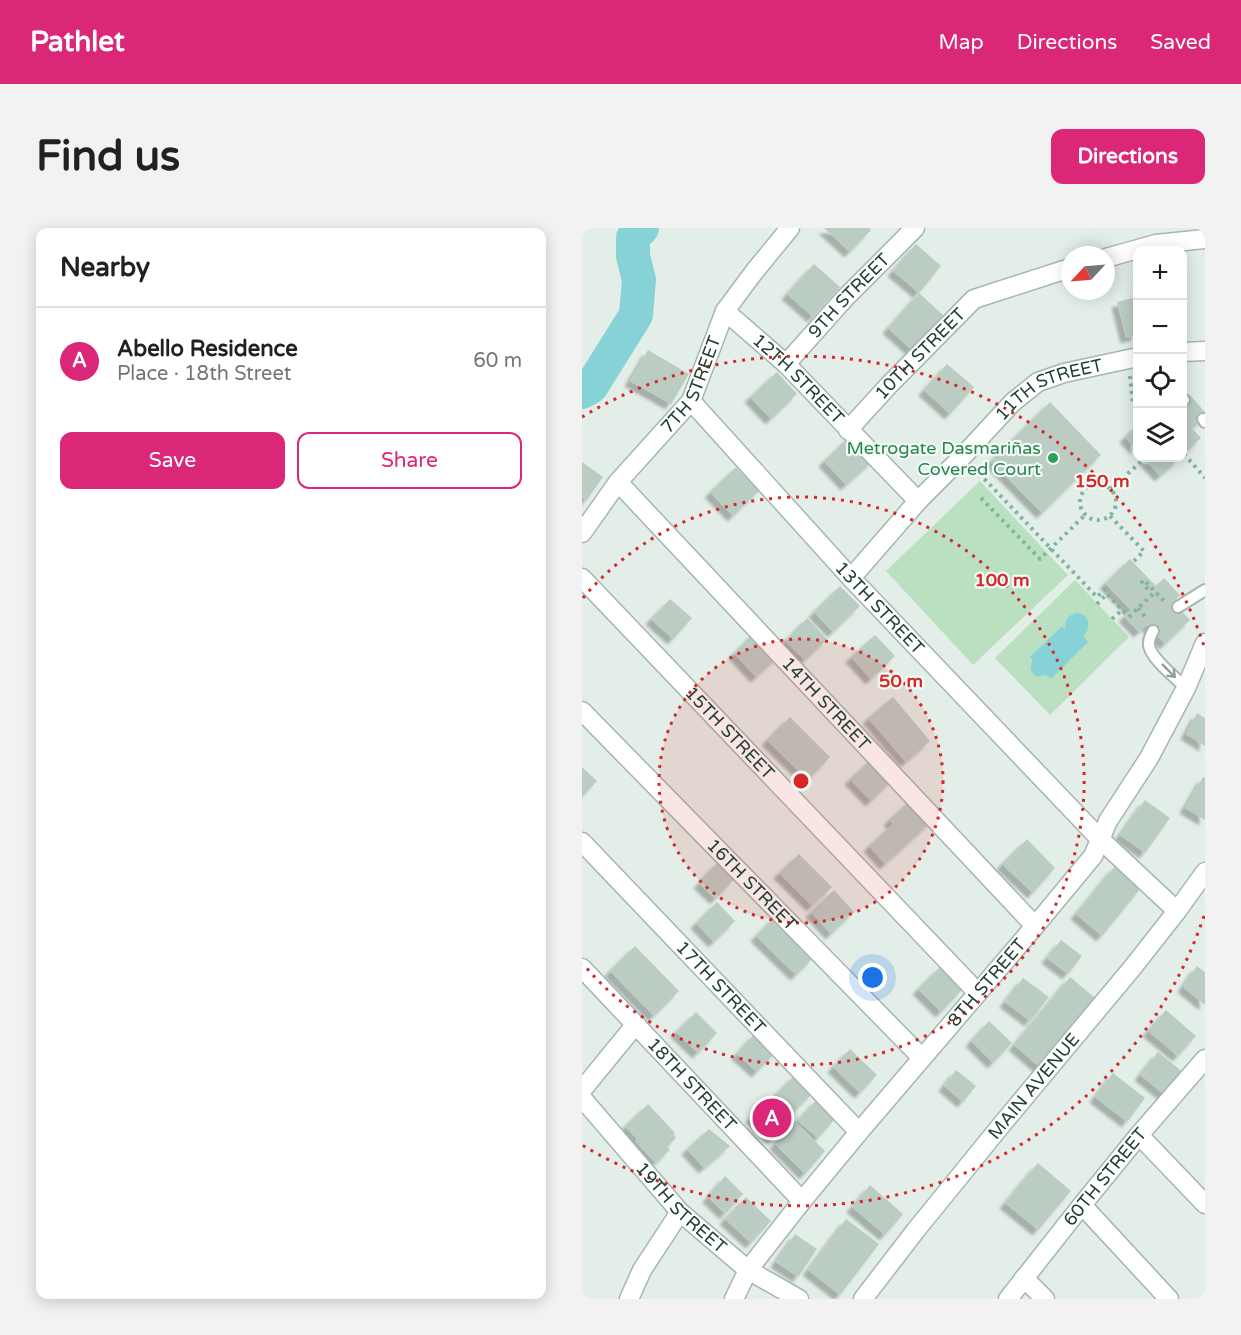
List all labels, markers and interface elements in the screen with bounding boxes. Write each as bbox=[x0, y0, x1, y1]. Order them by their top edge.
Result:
text: Pathlet bbox=[30, 25, 125, 59]
text: Map bbox=[938, 30, 984, 55]
text: Directions bbox=[1017, 30, 1117, 55]
text: Saved bbox=[1150, 30, 1211, 55]
button: Directions bbox=[1051, 129, 1205, 184]
text: Find us bbox=[36, 131, 180, 182]
north arrow bbox=[1061, 246, 1115, 300]
map controls bbox=[1133, 246, 1187, 462]
button: + bbox=[1133, 246, 1187, 300]
street label: 9TH STREET bbox=[804, 249, 894, 343]
text: Nearby bbox=[60, 252, 150, 283]
button: − bbox=[1133, 300, 1187, 354]
street label: 10TH STREET bbox=[870, 303, 970, 404]
street label: 12TH STREET bbox=[748, 329, 849, 429]
street label: 7TH STREET bbox=[656, 333, 726, 438]
text: Abello Residence bbox=[117, 336, 298, 362]
text: A bbox=[72, 349, 87, 373]
text: 60 m bbox=[473, 349, 522, 373]
street label: 11TH STREET bbox=[990, 354, 1105, 425]
button: locate bbox=[1133, 354, 1187, 408]
text: Place · 18th Street bbox=[117, 362, 291, 386]
button: layers bbox=[1133, 408, 1187, 462]
button: Save bbox=[60, 432, 285, 489]
button: Share bbox=[297, 432, 522, 489]
place label: Metrogate Dasmariñas Covered Court bbox=[847, 437, 1041, 480]
marker: Metrogate Dasmariñas Covered Court bbox=[1046, 451, 1060, 465]
text: 150 m bbox=[1074, 470, 1130, 492]
street label: 13TH STREET bbox=[830, 557, 929, 659]
text: 100 m bbox=[974, 569, 1030, 591]
street label: 14TH STREET bbox=[777, 652, 875, 755]
one-way arrow bbox=[1161, 664, 1176, 679]
text: 50 m bbox=[879, 670, 923, 692]
street label: 15TH STREET bbox=[680, 682, 779, 784]
centre of rings bbox=[791, 771, 811, 791]
street label: 16TH STREET bbox=[702, 834, 802, 935]
street label: 8TH STREET bbox=[943, 934, 1030, 1031]
street label: 17TH STREET bbox=[671, 936, 770, 1038]
your location bbox=[858, 963, 887, 992]
street label: MAIN AVENUE bbox=[983, 1029, 1084, 1144]
street label: 18TH STREET bbox=[643, 1033, 741, 1136]
pin: A bbox=[752, 1096, 792, 1140]
street label: 60TH STREET bbox=[1059, 1123, 1151, 1230]
street label: 19TH STREET bbox=[631, 1158, 731, 1258]

